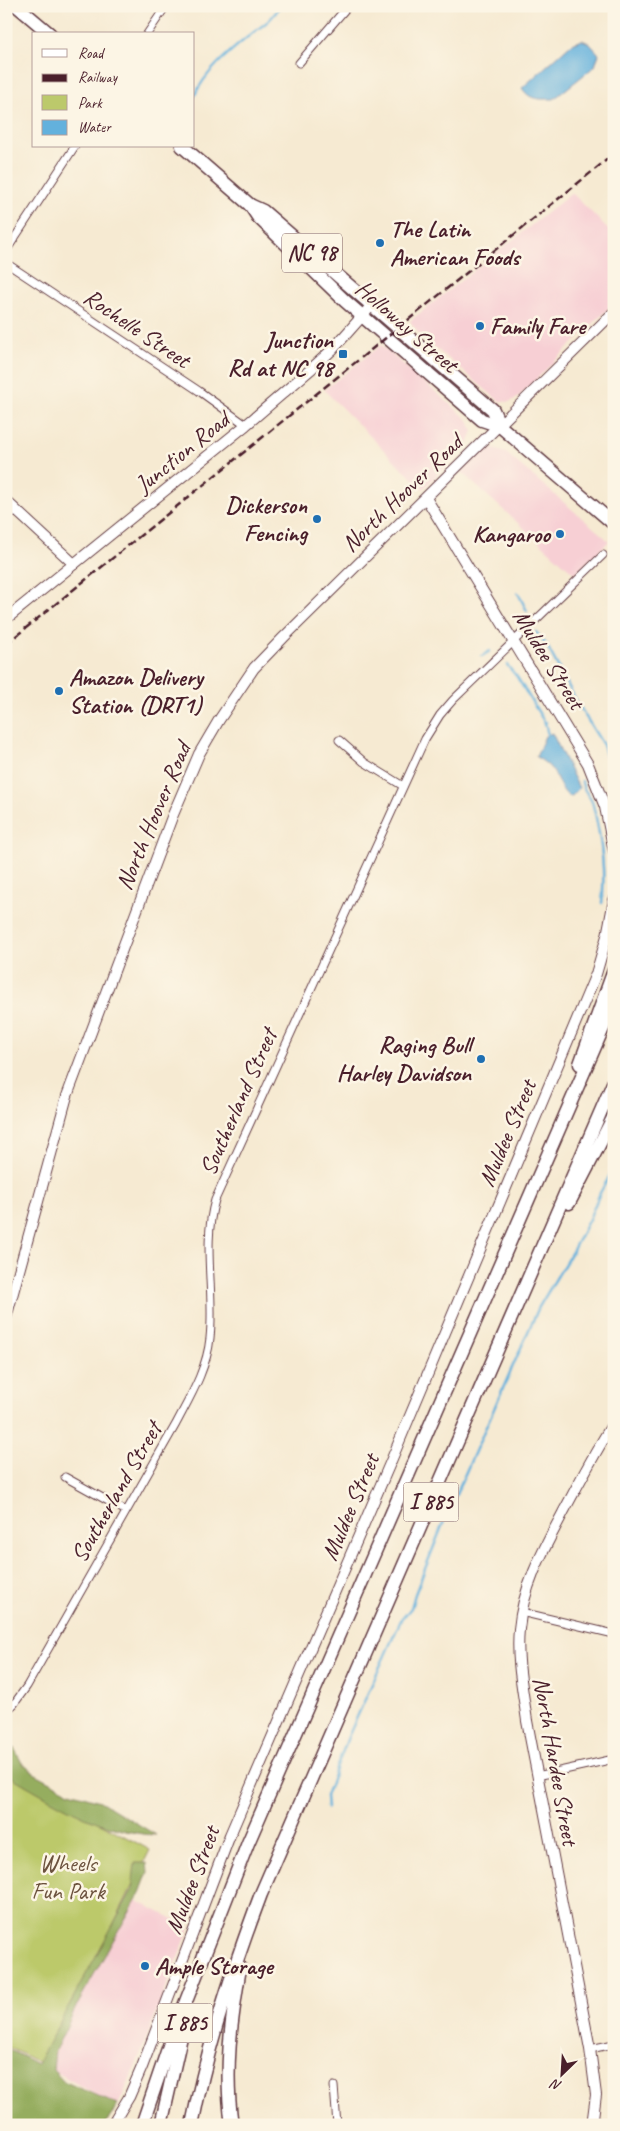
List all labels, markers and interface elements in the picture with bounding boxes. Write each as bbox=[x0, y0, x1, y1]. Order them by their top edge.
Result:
legend bbox=[32, 32, 195, 148]
text: Road bbox=[78, 44, 105, 63]
text: Railway bbox=[78, 68, 119, 87]
text: Park bbox=[78, 94, 103, 113]
text: Water bbox=[78, 118, 112, 137]
place label: The Latin American Foods bbox=[390, 214, 522, 272]
road number: NC 98 bbox=[282, 234, 342, 272]
marker: The Latin American Foods bbox=[374, 237, 386, 249]
street label: Holloway Street bbox=[349, 273, 466, 380]
street label: Rochelle Street bbox=[78, 281, 198, 376]
place label: Family Fare bbox=[490, 311, 587, 341]
marker: Family Fare bbox=[474, 320, 486, 332]
place label: Junction Rd at NC 98 bbox=[228, 325, 336, 383]
marker: Junction Rd at NC 98 bbox=[337, 348, 349, 360]
street label: Junction Road bbox=[128, 403, 238, 500]
street label: North Hoover Road bbox=[335, 425, 472, 558]
place label: Dickerson Fencing bbox=[225, 490, 309, 548]
marker: Dickerson Fencing bbox=[311, 513, 323, 525]
place label: Kangaroo bbox=[472, 519, 552, 549]
marker: Kangaroo bbox=[554, 528, 566, 540]
street label: Muldee Street bbox=[506, 603, 593, 717]
place label: Amazon Delivery Station (DRT1) bbox=[69, 662, 205, 720]
marker: Amazon Delivery Station (DRT1) bbox=[53, 685, 65, 697]
street label: North Hoover Road bbox=[108, 735, 199, 894]
street label: Southerland Street bbox=[192, 1021, 285, 1180]
place label: Raging Bull Harley Davidson bbox=[337, 1030, 476, 1088]
marker: Raging Bull Harley Davidson bbox=[475, 1053, 487, 1065]
street label: Muldee Street bbox=[471, 1073, 544, 1191]
street label: Southerland Street bbox=[64, 1414, 170, 1567]
street label: Muldee Street bbox=[314, 1447, 387, 1565]
road number: I 885 bbox=[404, 1482, 458, 1521]
street label: North Hardee Street bbox=[526, 1674, 586, 1850]
street label: Muldee Street bbox=[158, 1820, 227, 1938]
park label: Wheels Fun Park bbox=[31, 1848, 107, 1906]
place label: Ample Storage bbox=[155, 1951, 275, 1981]
marker: Ample Storage bbox=[139, 1960, 151, 1972]
road number: I 885 bbox=[158, 2004, 212, 2042]
north arrow bbox=[538, 2048, 588, 2098]
text: N bbox=[547, 2075, 564, 2095]

